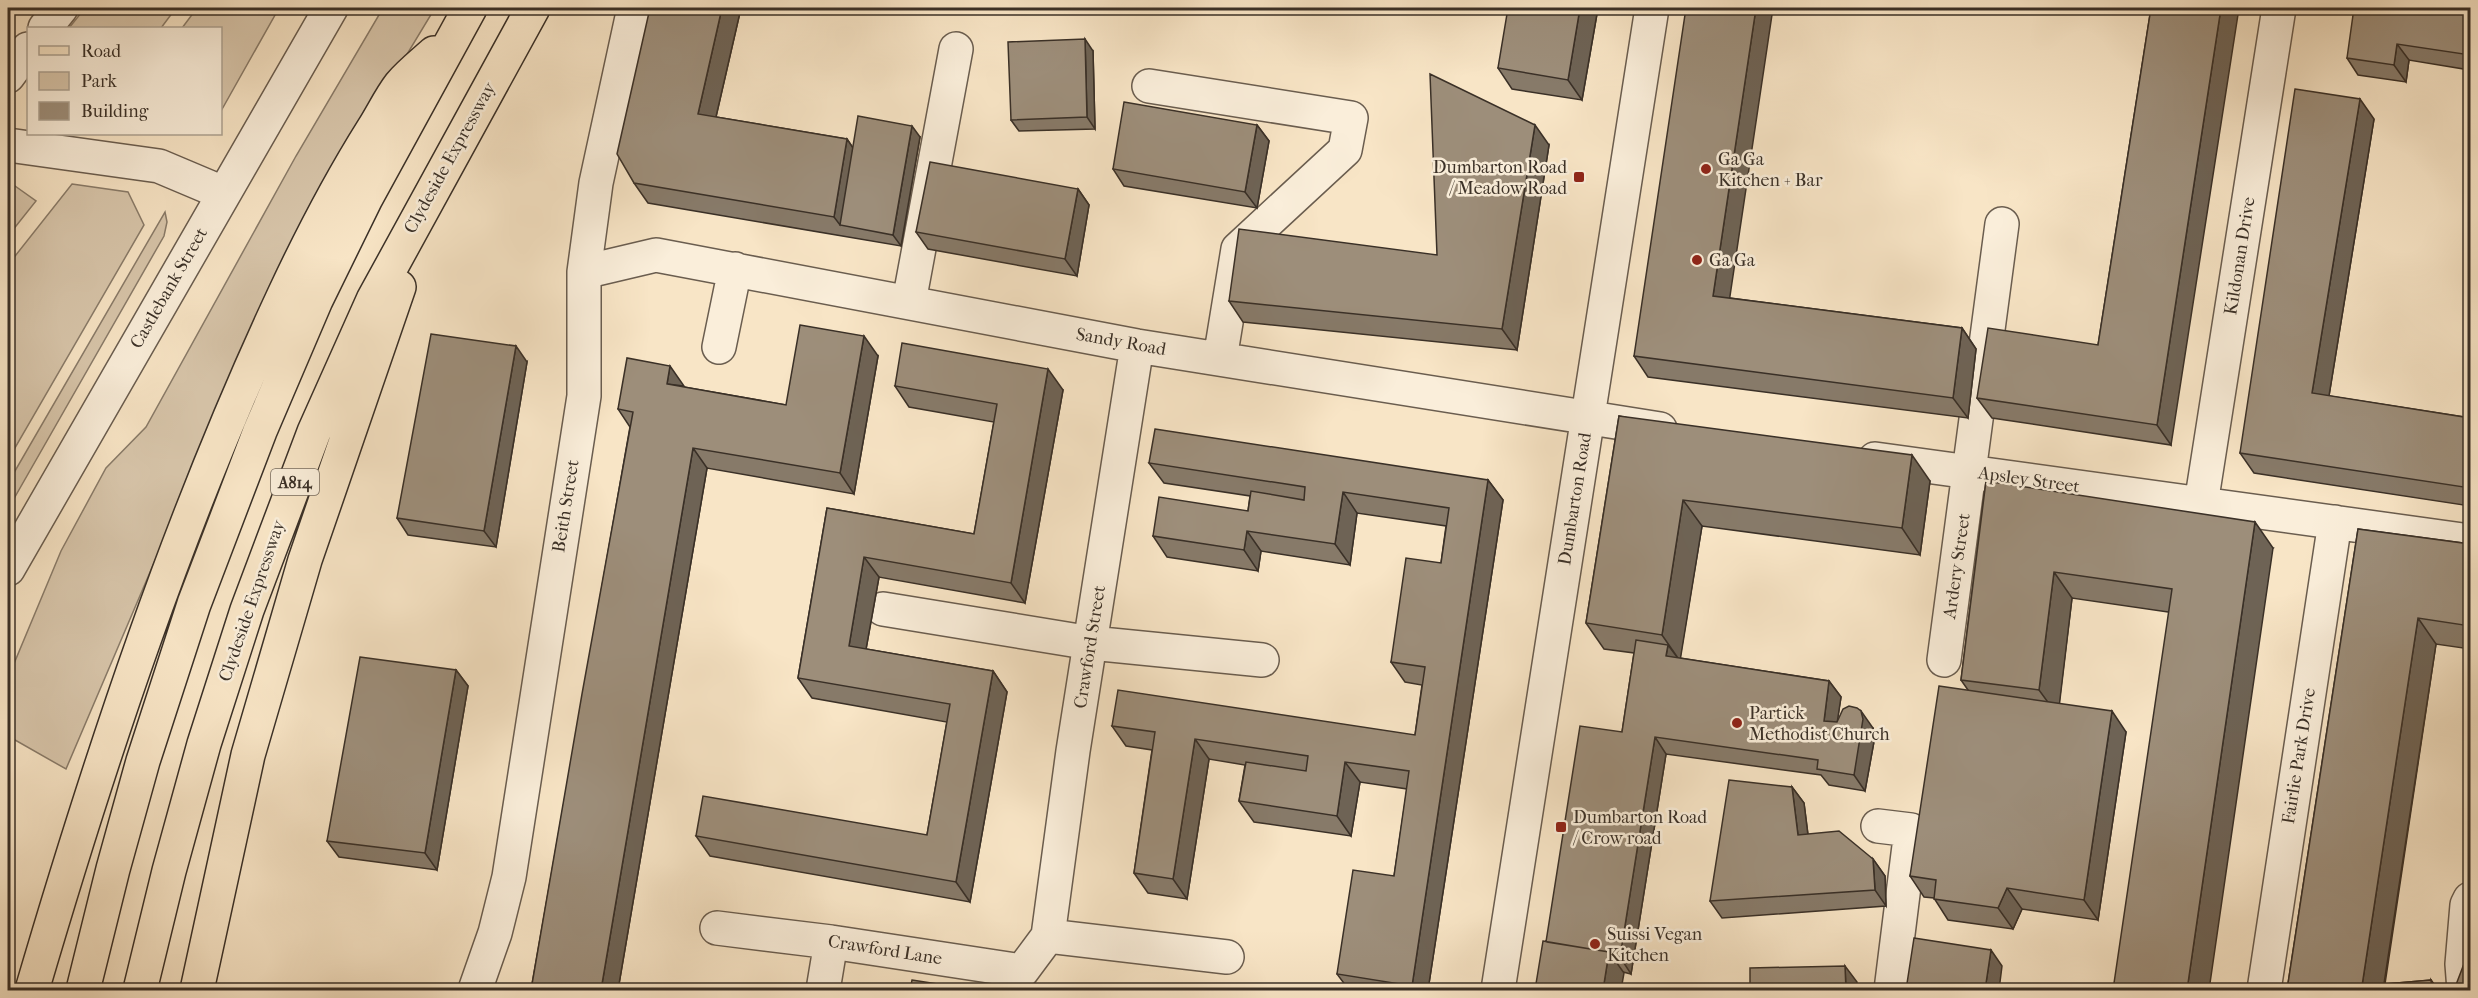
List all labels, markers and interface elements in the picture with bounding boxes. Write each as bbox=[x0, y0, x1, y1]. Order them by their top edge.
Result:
legend bbox=[27, 27, 222, 135]
text: Road bbox=[81, 41, 121, 62]
text: Park bbox=[81, 71, 118, 92]
street label: Clydeside Expressway bbox=[400, 78, 501, 237]
text: Building bbox=[81, 101, 149, 122]
place label: Ga Ga Kitchen + Bar bbox=[1718, 149, 1823, 191]
place label: Dumbarton Road / Meadow Road bbox=[1433, 157, 1567, 199]
marker: Ga Ga Kitchen + Bar bbox=[1699, 162, 1713, 176]
marker: Dumbarton Road / Meadow Road bbox=[1572, 170, 1586, 184]
street label: Kildonan Drive bbox=[2220, 195, 2260, 316]
street label: Castlebank Street bbox=[126, 223, 212, 352]
place label: Ga Ga bbox=[1709, 250, 1756, 271]
marker: Ga Ga bbox=[1690, 253, 1704, 267]
street label: Sandy Road bbox=[1074, 324, 1168, 360]
street label: Dumbarton Road bbox=[1554, 431, 1596, 567]
street label: Beith Street bbox=[548, 458, 584, 554]
street label: Apsley Street bbox=[1976, 462, 2082, 498]
road number: A814 bbox=[271, 469, 319, 495]
street label: Ardery Street bbox=[1939, 511, 1975, 621]
street label: Clydeside Expressway bbox=[215, 516, 290, 684]
street label: Crawford Street bbox=[1070, 583, 1110, 710]
street label: Fairlie Park Drive bbox=[2278, 686, 2320, 825]
place label: Partick Methodist Church bbox=[1749, 703, 1890, 745]
marker: Partick Methodist Church bbox=[1730, 716, 1744, 730]
place label: Dumbarton Road / Crow road bbox=[1572, 807, 1707, 849]
marker: Dumbarton Road / Crow road bbox=[1554, 820, 1568, 834]
place label: Suissi Vegan Kitchen bbox=[1607, 924, 1703, 966]
street label: Crawford Lane bbox=[826, 931, 944, 969]
marker: Suissi Vegan Kitchen bbox=[1588, 937, 1602, 951]

